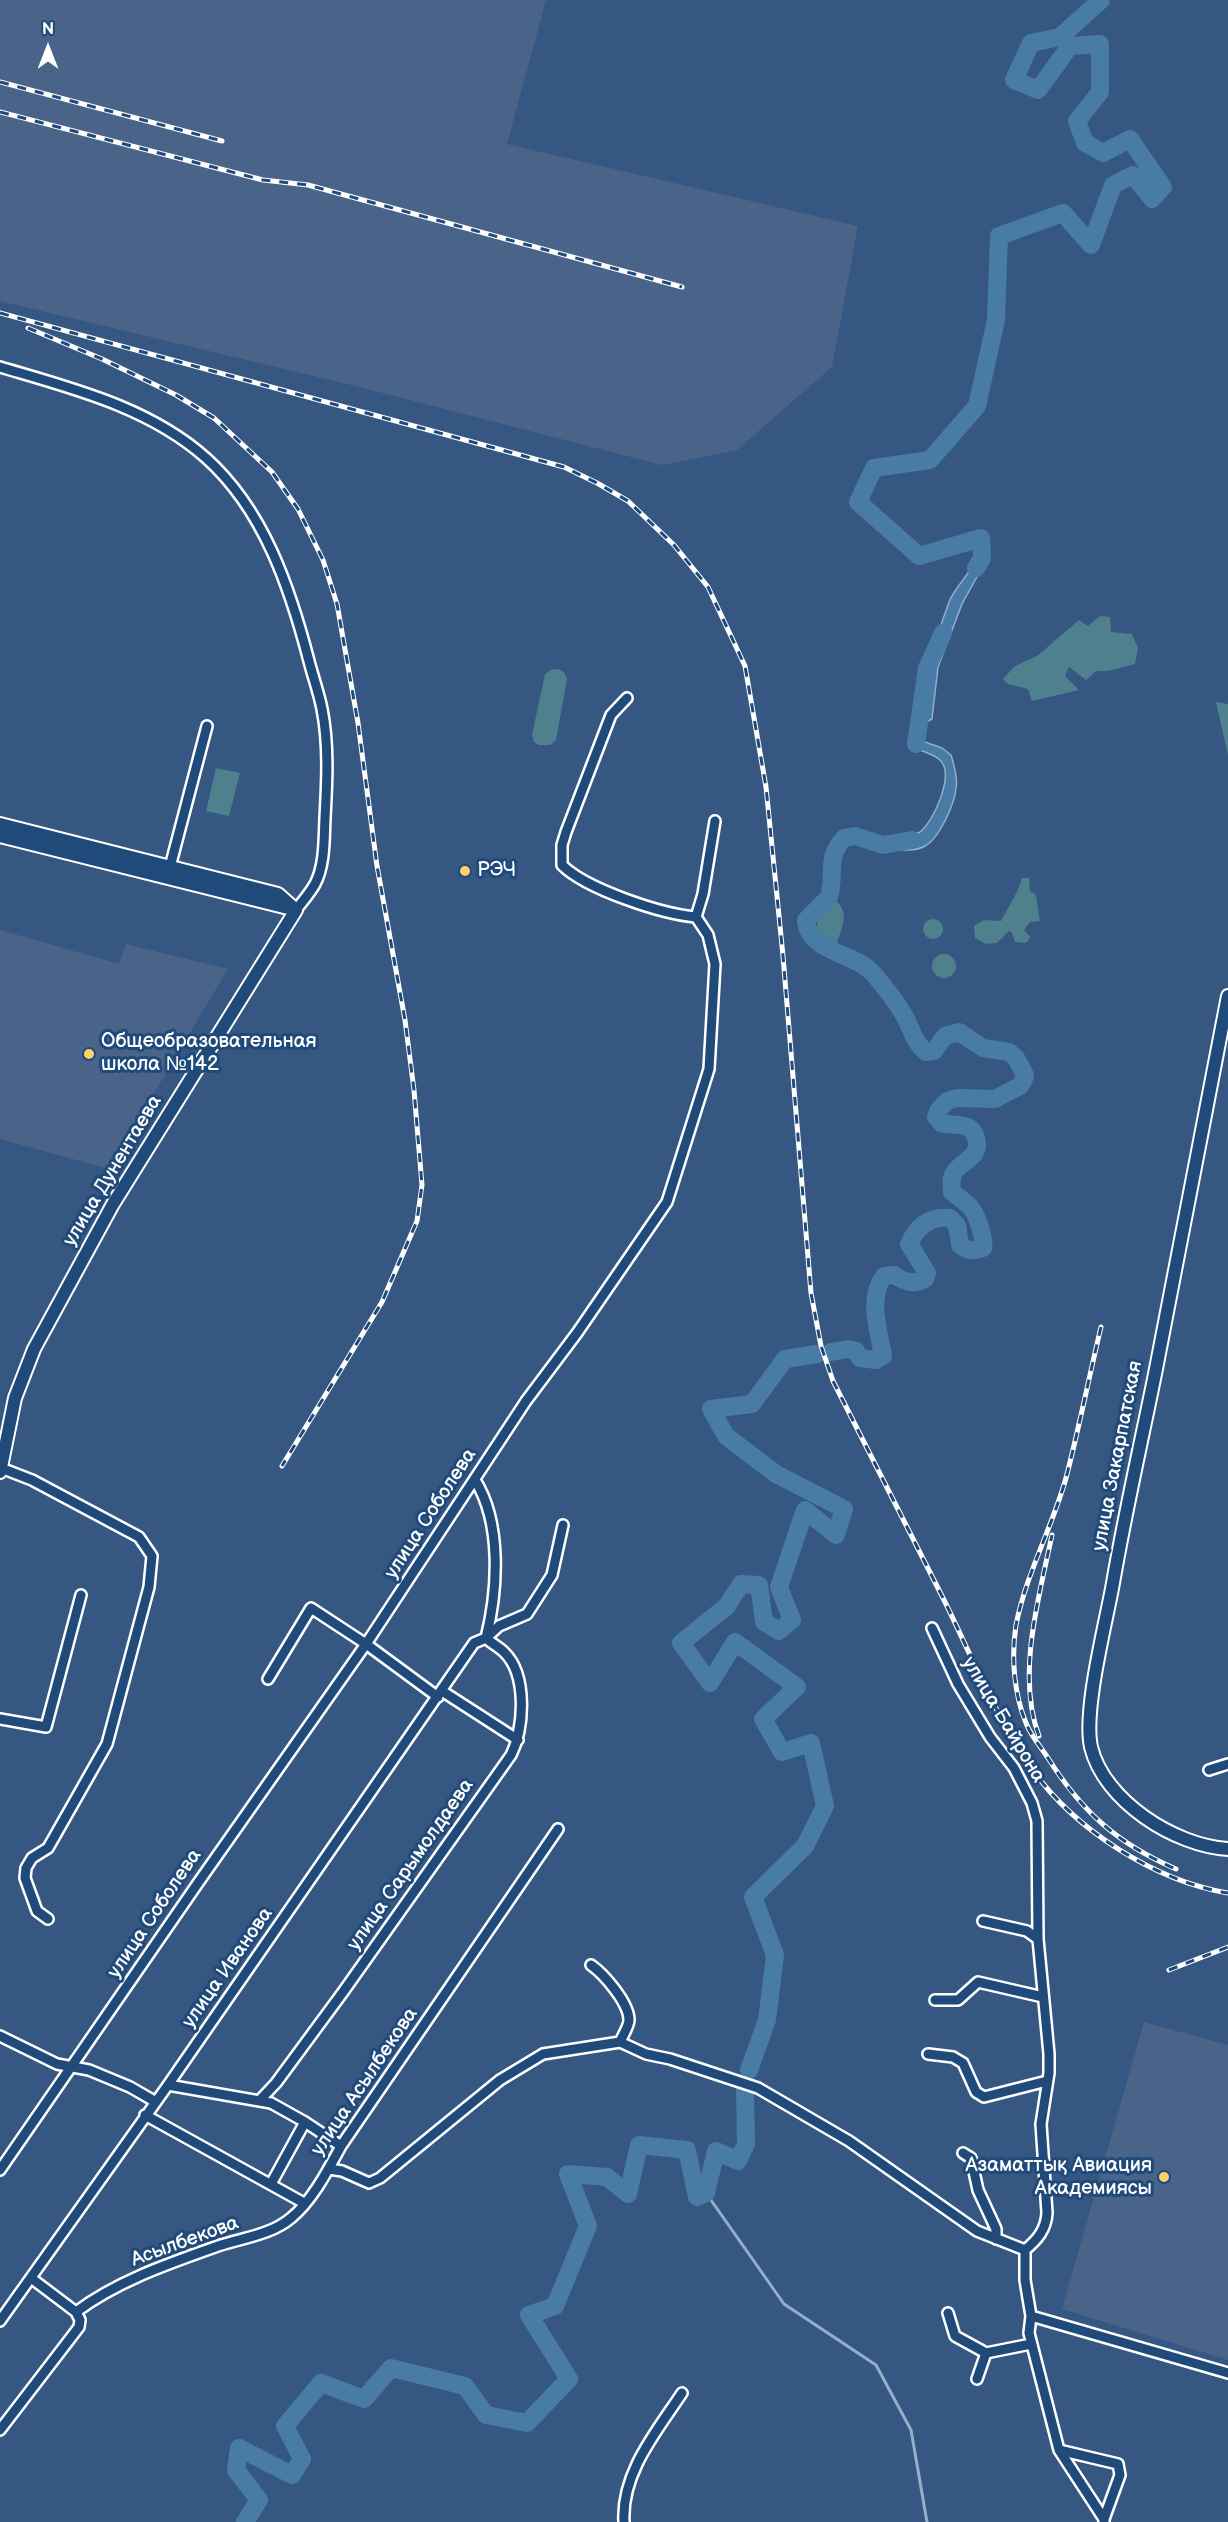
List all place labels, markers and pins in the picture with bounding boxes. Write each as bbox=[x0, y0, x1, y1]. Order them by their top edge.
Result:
place label: РЭЧ bbox=[477, 859, 516, 883]
marker: РЭЧ bbox=[458, 864, 472, 878]
place label: Общеобразовательная школа №142 bbox=[101, 1030, 317, 1077]
marker: Общеобразовательная школа №142 bbox=[82, 1047, 96, 1061]
place label: Азаматтық Авиация Академиясы bbox=[965, 2154, 1152, 2201]
marker: Азаматтық Авиация Академиясы bbox=[1157, 2170, 1171, 2184]

